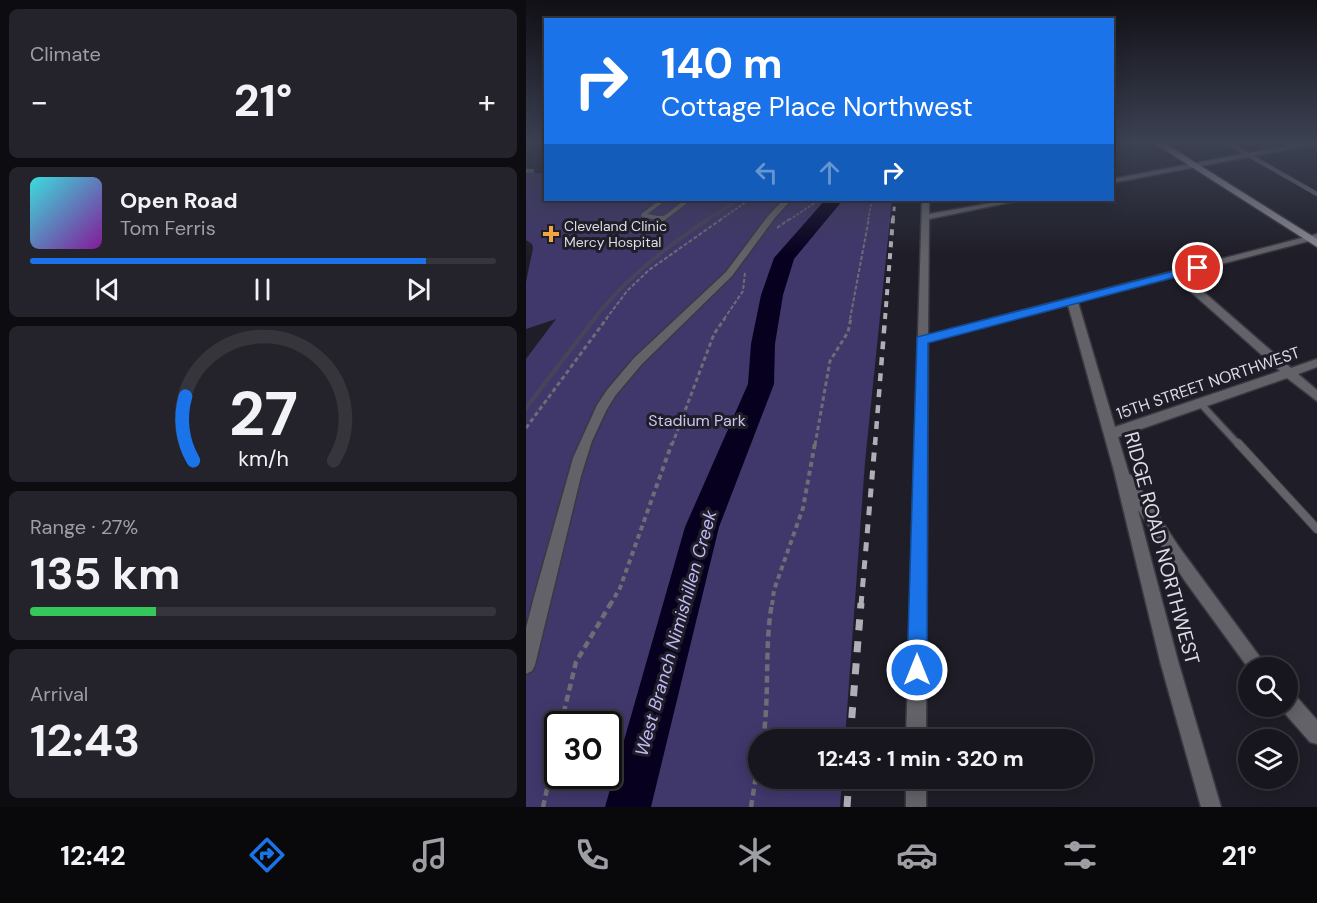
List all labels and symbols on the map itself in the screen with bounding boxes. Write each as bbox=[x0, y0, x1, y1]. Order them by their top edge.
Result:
place label: Cleveland Clinic Mercy Hospital bbox=[564, 217, 667, 251]
marker: Cleveland Clinic Mercy Hospital bbox=[542, 225, 560, 243]
pin bbox=[1172, 242, 1223, 293]
street label: 15TH STREET NORTHWEST bbox=[1113, 342, 1303, 424]
park label: Stadium Park bbox=[648, 410, 746, 431]
street label: RIDGE ROAD NORTHWEST bbox=[1118, 429, 1206, 667]
water label: West Branch Nimishillen Creek bbox=[629, 506, 723, 759]
position arrow bbox=[885, 638, 949, 702]
speed limit sign: 30 bbox=[544, 711, 622, 789]

